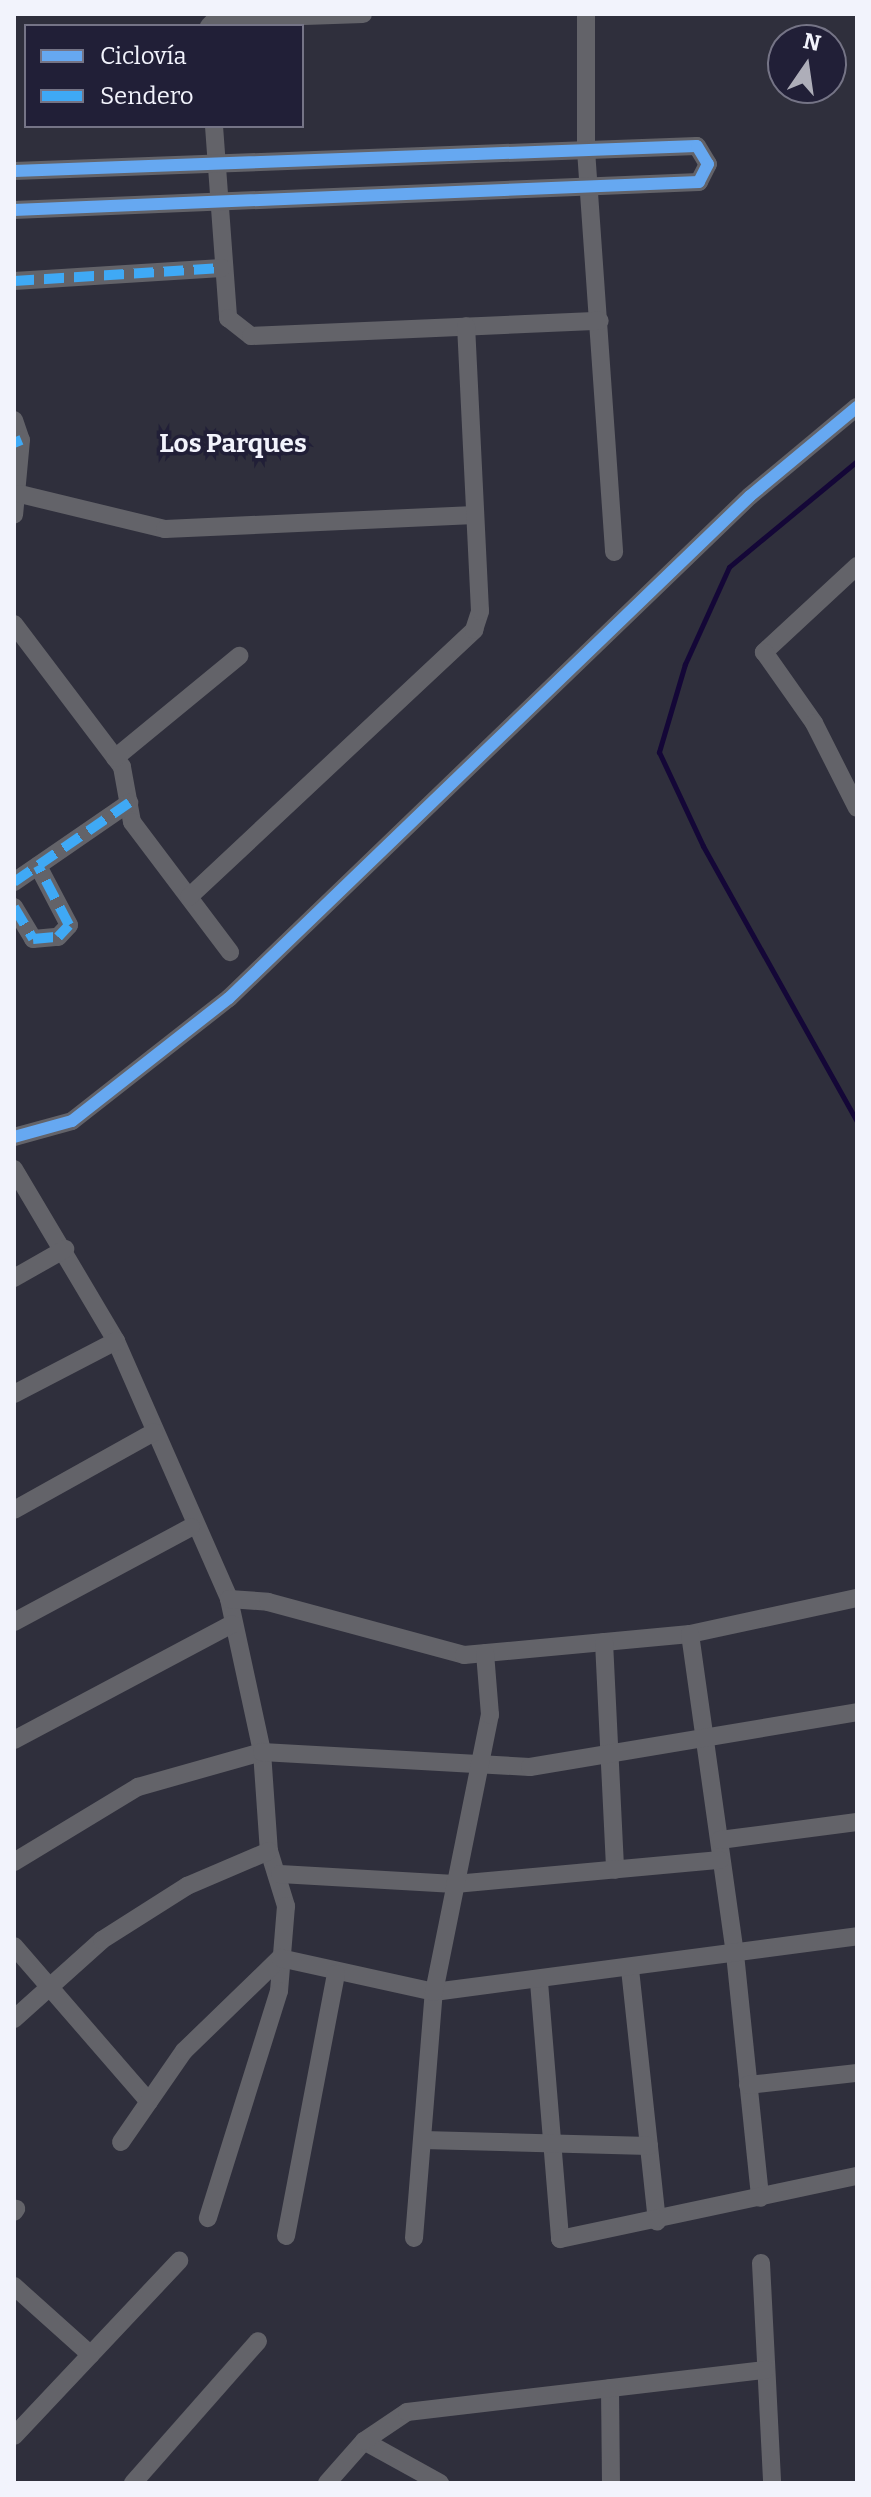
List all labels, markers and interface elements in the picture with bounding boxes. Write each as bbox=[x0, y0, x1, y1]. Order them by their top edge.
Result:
legend bbox=[24, 24, 304, 128]
north arrow bbox=[767, 24, 847, 104]
text: N bbox=[801, 27, 823, 57]
text: Ciclovía bbox=[100, 42, 187, 70]
text: Sendero bbox=[100, 82, 194, 110]
district label: Los Parques bbox=[159, 428, 307, 460]

